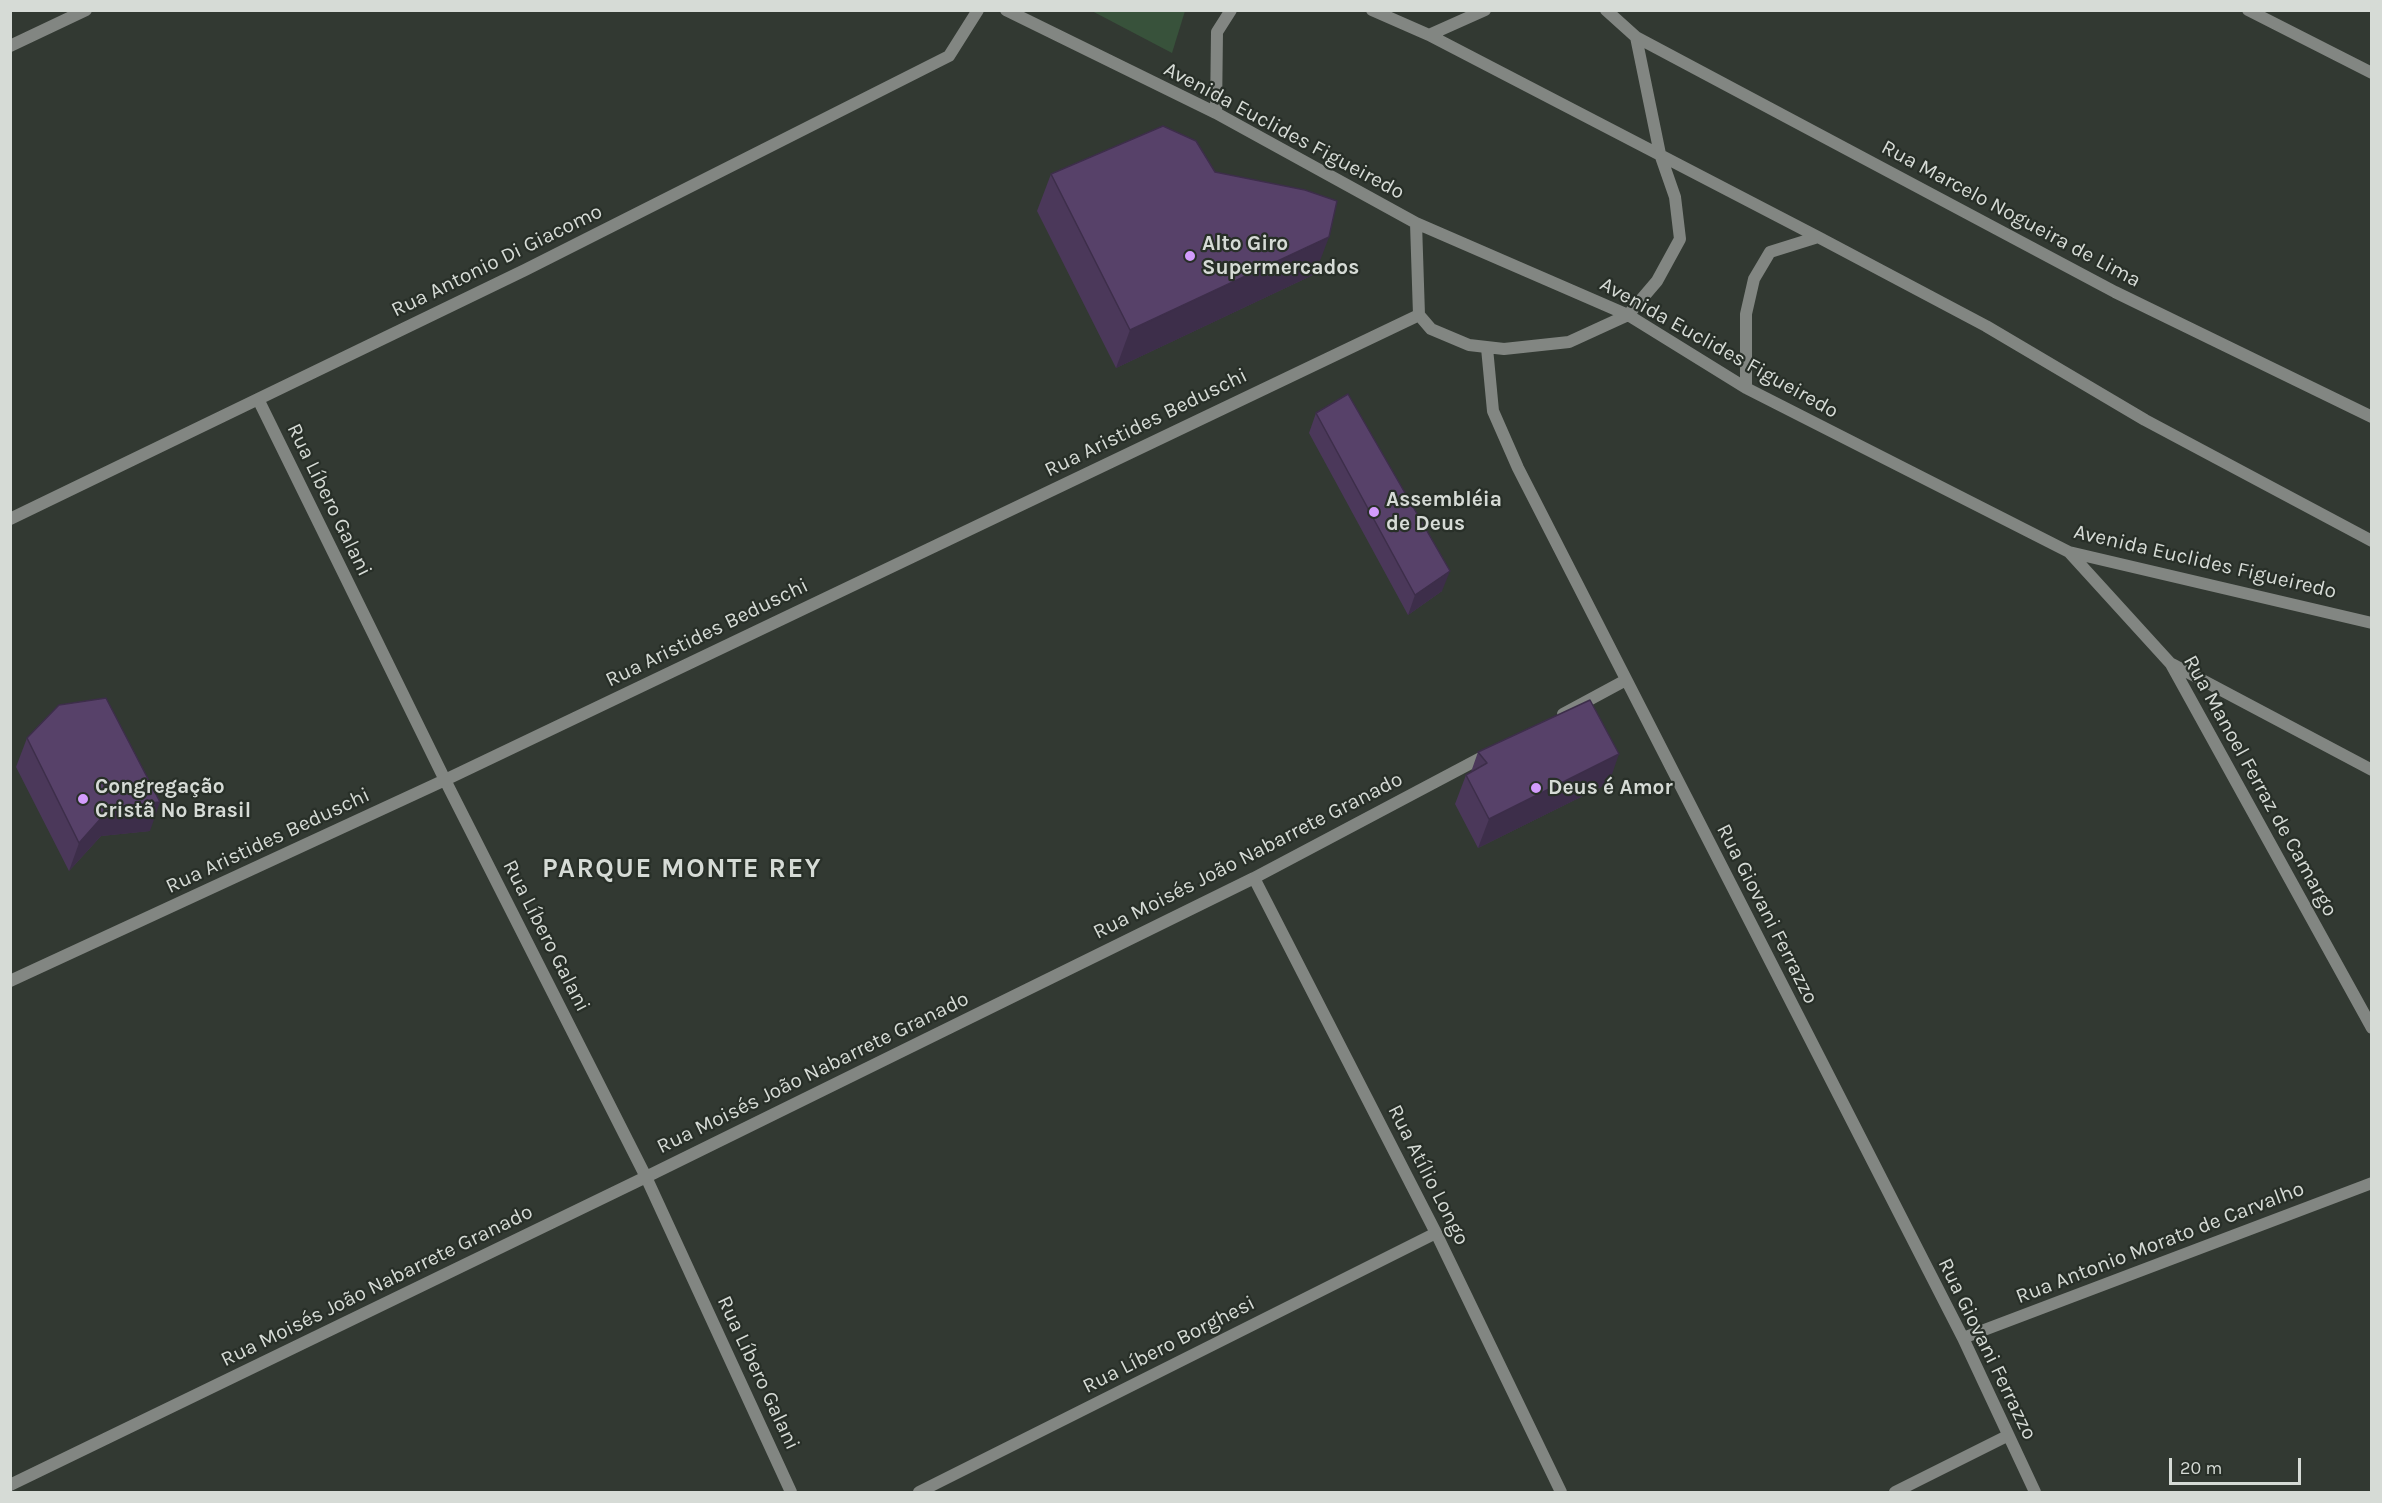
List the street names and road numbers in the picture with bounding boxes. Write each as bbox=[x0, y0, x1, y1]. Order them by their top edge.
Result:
street label: Avenida Euclides Figueiredo bbox=[1159, 57, 1409, 205]
street label: Rua Marcelo Nogueira de Lima bbox=[1877, 135, 2145, 293]
street label: Rua Antonio Di Giacomo bbox=[387, 199, 607, 323]
street label: Avenida Euclides Figueiredo bbox=[1595, 272, 1843, 424]
street label: Rua Aristides Beduschi bbox=[1041, 363, 1251, 483]
street label: Rua Líbero Galani bbox=[281, 419, 377, 581]
street label: Avenida Euclides Figueiredo bbox=[2071, 519, 2339, 605]
street label: Rua Aristides Beduschi bbox=[602, 573, 812, 693]
street label: Rua Manoel Ferraz de Camargo bbox=[2178, 651, 2342, 921]
street label: Rua Moisés João Nabarrete Granado bbox=[1089, 767, 1407, 945]
street label: Rua Aristides Beduschi bbox=[162, 783, 374, 899]
street label: Rua Giovani Ferrazzo bbox=[1711, 820, 1823, 1008]
street label: Rua Líbero Galani bbox=[497, 856, 595, 1016]
street label: Rua Moisés João Nabarrete Granado bbox=[653, 986, 973, 1160]
street label: Rua Atílio Longo bbox=[1382, 1101, 1474, 1249]
street label: Rua Antonio Morato de Carvalho bbox=[2012, 1176, 2308, 1310]
street label: Rua Moisés João Nabarrete Granado bbox=[217, 1199, 537, 1373]
street label: Rua Giovani Ferrazzo bbox=[1932, 1254, 2042, 1444]
street label: Rua Líbero Borghesi bbox=[1079, 1291, 1259, 1399]
street label: Rua Líbero Galani bbox=[711, 1292, 805, 1454]

